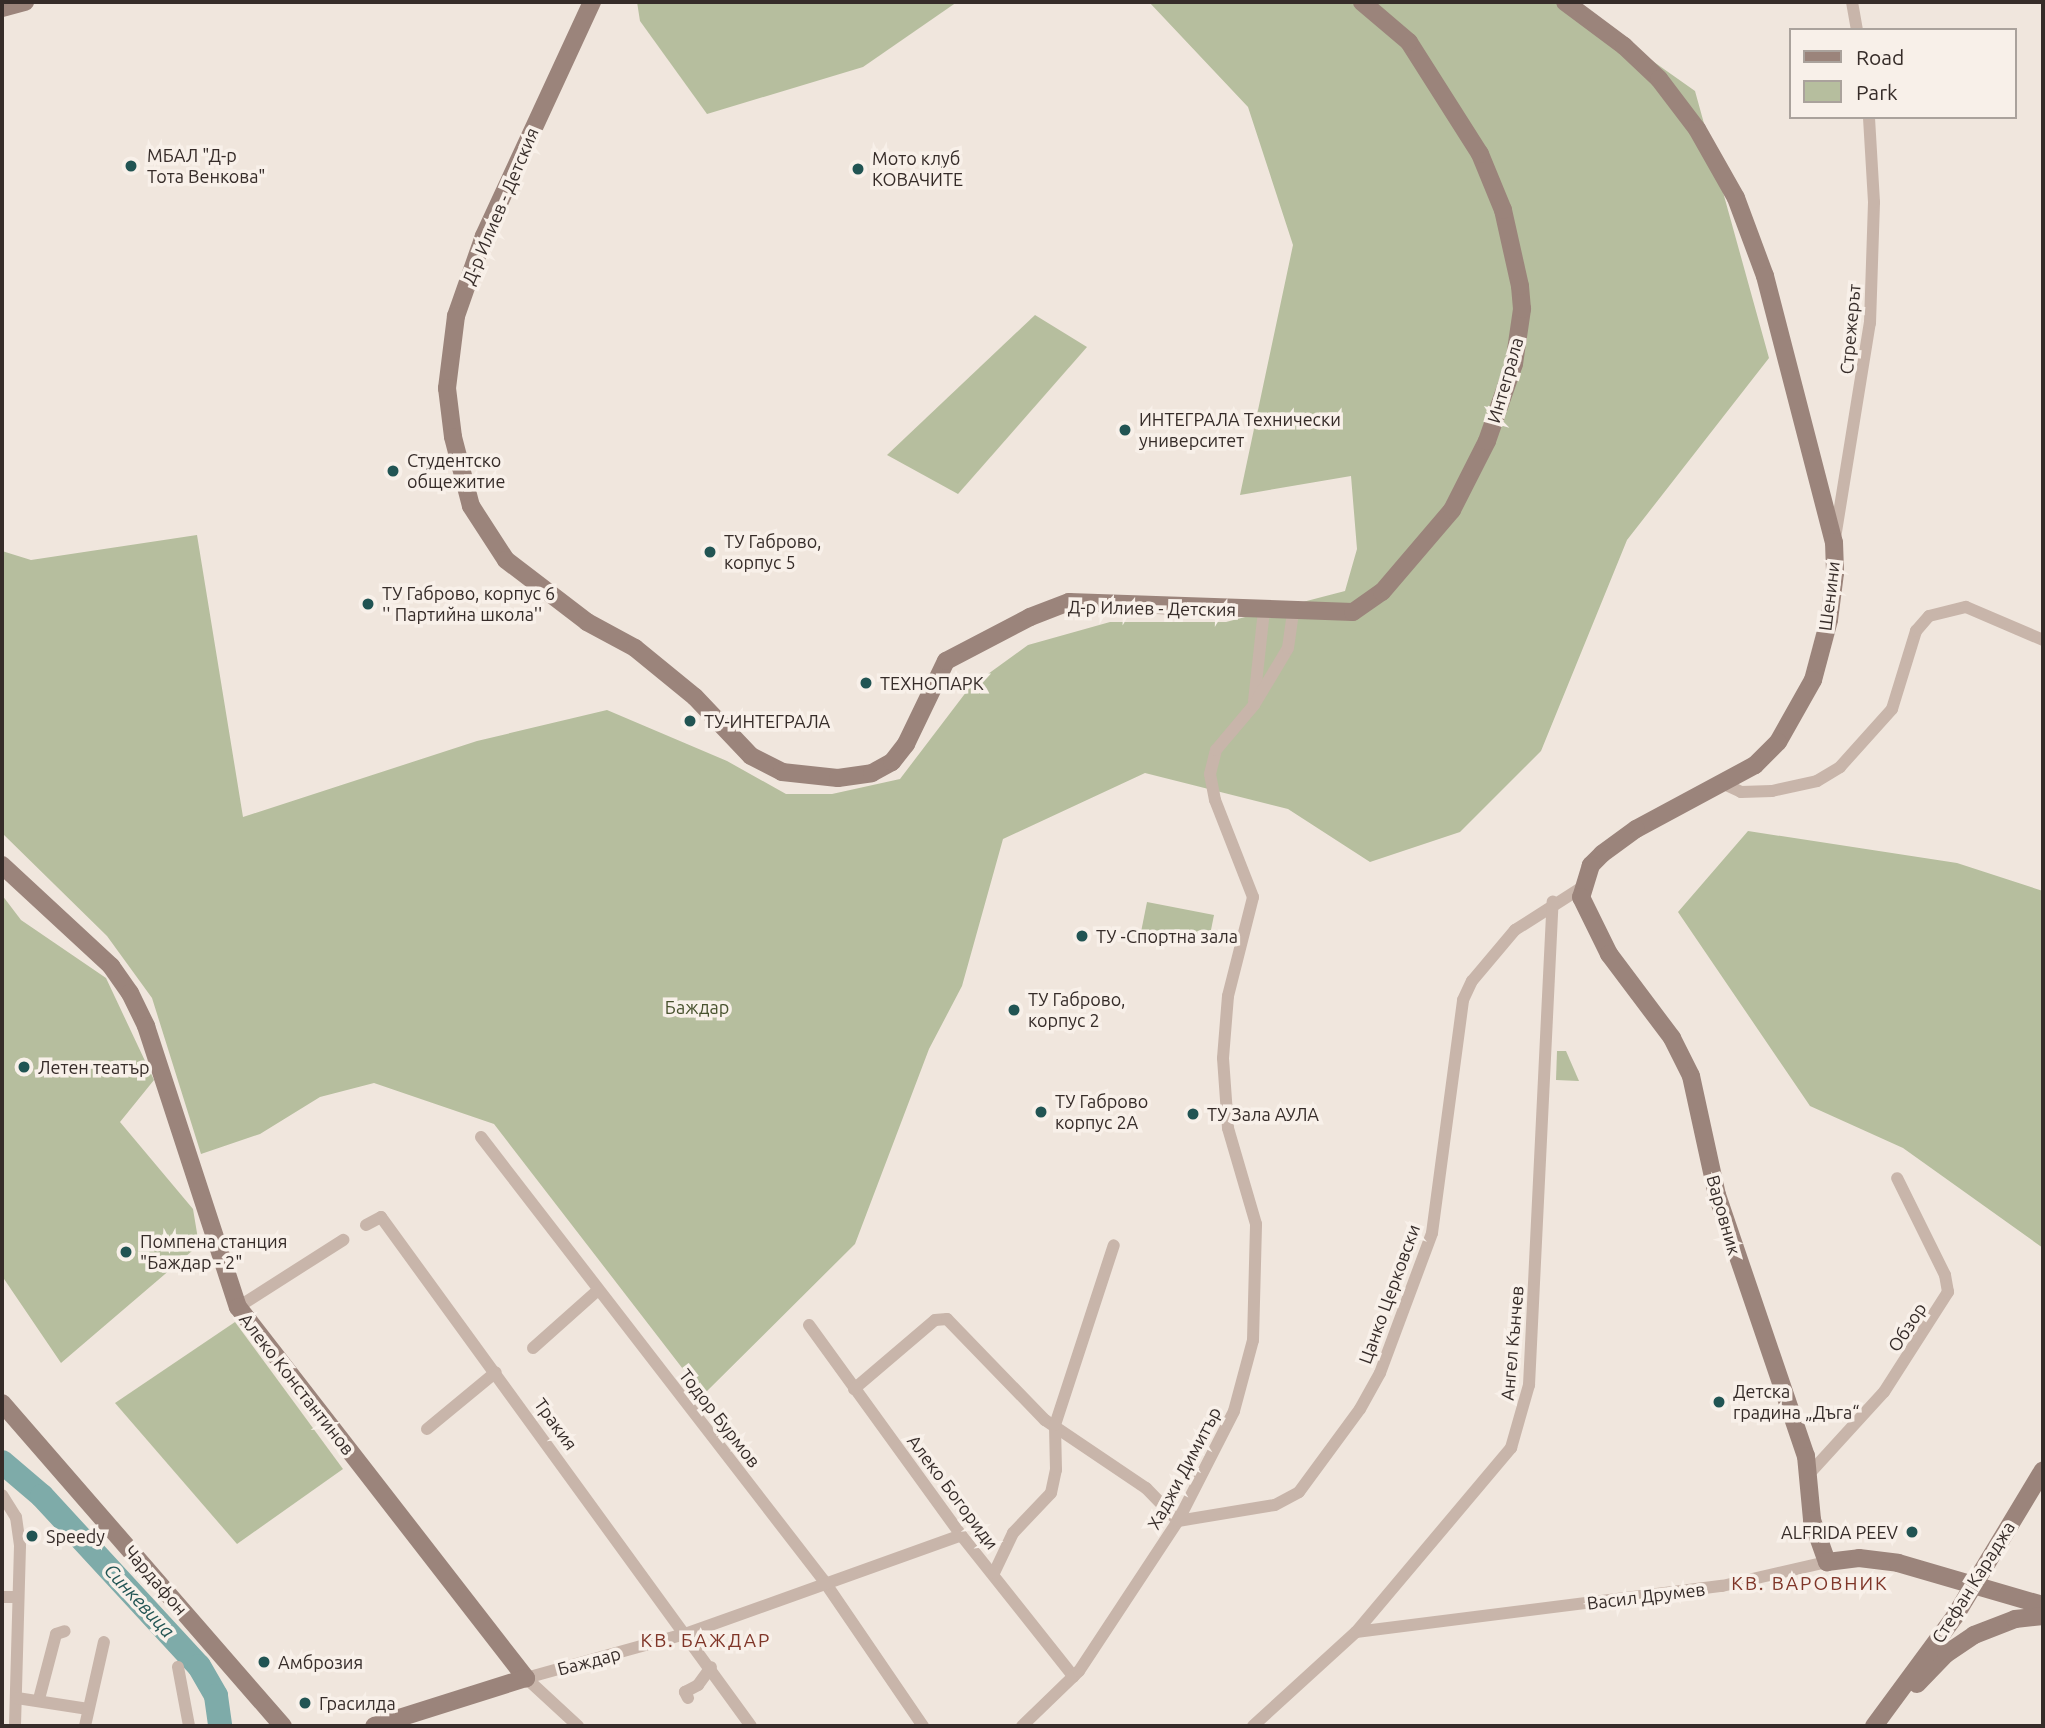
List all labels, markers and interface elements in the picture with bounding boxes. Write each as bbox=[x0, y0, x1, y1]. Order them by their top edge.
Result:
legend bbox=[1790, 28, 2017, 119]
text: Road bbox=[1856, 45, 1904, 69]
text: Park bbox=[1856, 80, 1898, 104]
street label: Д-р Илиев - Детския bbox=[457, 124, 543, 288]
place label: МБАЛ "Д-р Тота Венкова" bbox=[147, 145, 265, 188]
place label: Мото клуб КОВАЧИТЕ bbox=[872, 148, 963, 190]
marker: МБАЛ "Д-р Тота Венкова" bbox=[121, 156, 141, 176]
marker: Мото клуб КОВАЧИТЕ bbox=[850, 161, 866, 177]
street label: Стрежерът bbox=[1835, 283, 1865, 375]
street label: Интеграла bbox=[1482, 335, 1528, 425]
place label: ИНТЕГРАЛА Технически университет bbox=[1139, 409, 1341, 452]
marker: ИНТЕГРАЛА Технически университет bbox=[1117, 422, 1133, 438]
place label: Студентско общежитие bbox=[407, 450, 505, 492]
marker: Студентско общежитие bbox=[385, 463, 401, 479]
place label: ТУ Габрово, корпус 5 bbox=[724, 531, 822, 574]
marker: ТУ Габрово, корпус 5 bbox=[702, 544, 718, 560]
street label: Шенини bbox=[1814, 560, 1844, 632]
place label: ТУ Габрово, корпус 6 '' Партийна школа'' bbox=[382, 583, 555, 626]
marker: ТУ Габрово, корпус 6 '' Партийна школа'' bbox=[360, 596, 376, 612]
street label: Д-р Илиев - Детския bbox=[1068, 596, 1236, 620]
place label: ТЕХНОПАРК bbox=[880, 672, 984, 694]
marker: ТЕХНОПАРК bbox=[858, 675, 874, 691]
place label: ТУ-ИНТЕГРАЛА bbox=[704, 710, 830, 732]
marker: ТУ-ИНТЕГРАЛА bbox=[682, 713, 698, 729]
place label: ТУ -Спортна зала bbox=[1096, 925, 1238, 947]
marker: ТУ -Спортна зала bbox=[1074, 928, 1090, 944]
place label: ТУ Габрово, корпус 2 bbox=[1028, 989, 1126, 1032]
park label: Баждар bbox=[665, 996, 729, 1018]
marker: ТУ Габрово, корпус 2 bbox=[1006, 1002, 1022, 1018]
place label: Летен театър bbox=[38, 1056, 150, 1078]
marker: Летен театър bbox=[16, 1059, 32, 1075]
place label: ТУ Габрово корпус 2А bbox=[1055, 1091, 1148, 1134]
place label: ТУ Зала АУЛА bbox=[1207, 1103, 1319, 1125]
marker: ТУ Габрово корпус 2А bbox=[1033, 1104, 1049, 1120]
marker: ТУ Зала АУЛА bbox=[1185, 1106, 1201, 1122]
street label: Варовник bbox=[1702, 1173, 1746, 1257]
street label: Цанко Церковски bbox=[1354, 1221, 1424, 1367]
place label: Помпена станция "Баждар - 2" bbox=[140, 1231, 287, 1274]
marker: Помпена станция "Баждар - 2" bbox=[118, 1244, 134, 1260]
street label: Ангел Кънчев bbox=[1496, 1285, 1528, 1401]
street label: Обзор bbox=[1883, 1298, 1931, 1356]
street label: Алеко Константинов bbox=[235, 1309, 359, 1459]
street label: Тодор Бурмов bbox=[675, 1364, 765, 1472]
place label: Детска градина „Дъга“ bbox=[1733, 1381, 1859, 1424]
street label: Тракия bbox=[530, 1394, 582, 1454]
marker: Детска градина „Дъга“ bbox=[1711, 1394, 1727, 1410]
street label: Хаджи Димитър bbox=[1143, 1403, 1225, 1533]
street label: Алеко Богориди bbox=[903, 1430, 1003, 1554]
street label: Стефан Караджа bbox=[1927, 1517, 2019, 1647]
place label: ALFRIDA PEEV bbox=[1781, 1521, 1898, 1543]
marker: ALFRIDA PEEV bbox=[1904, 1524, 1920, 1540]
place label: Speedy bbox=[46, 1525, 105, 1547]
marker: Speedy bbox=[24, 1528, 40, 1544]
street label: Чардафон bbox=[120, 1541, 192, 1619]
water label: Синкевица bbox=[99, 1559, 179, 1643]
district label: КВ. ВАРОВНИК bbox=[1733, 1573, 1887, 1595]
street label: Васил Друмев bbox=[1586, 1578, 1706, 1614]
district label: КВ. БАЖДАР bbox=[642, 1630, 770, 1652]
street label: Баждар bbox=[555, 1642, 623, 1680]
place label: Амброзия bbox=[278, 1651, 363, 1673]
marker: Амброзия bbox=[256, 1654, 272, 1670]
place label: Грасилда bbox=[319, 1692, 396, 1714]
marker: Грасилда bbox=[297, 1695, 313, 1711]

